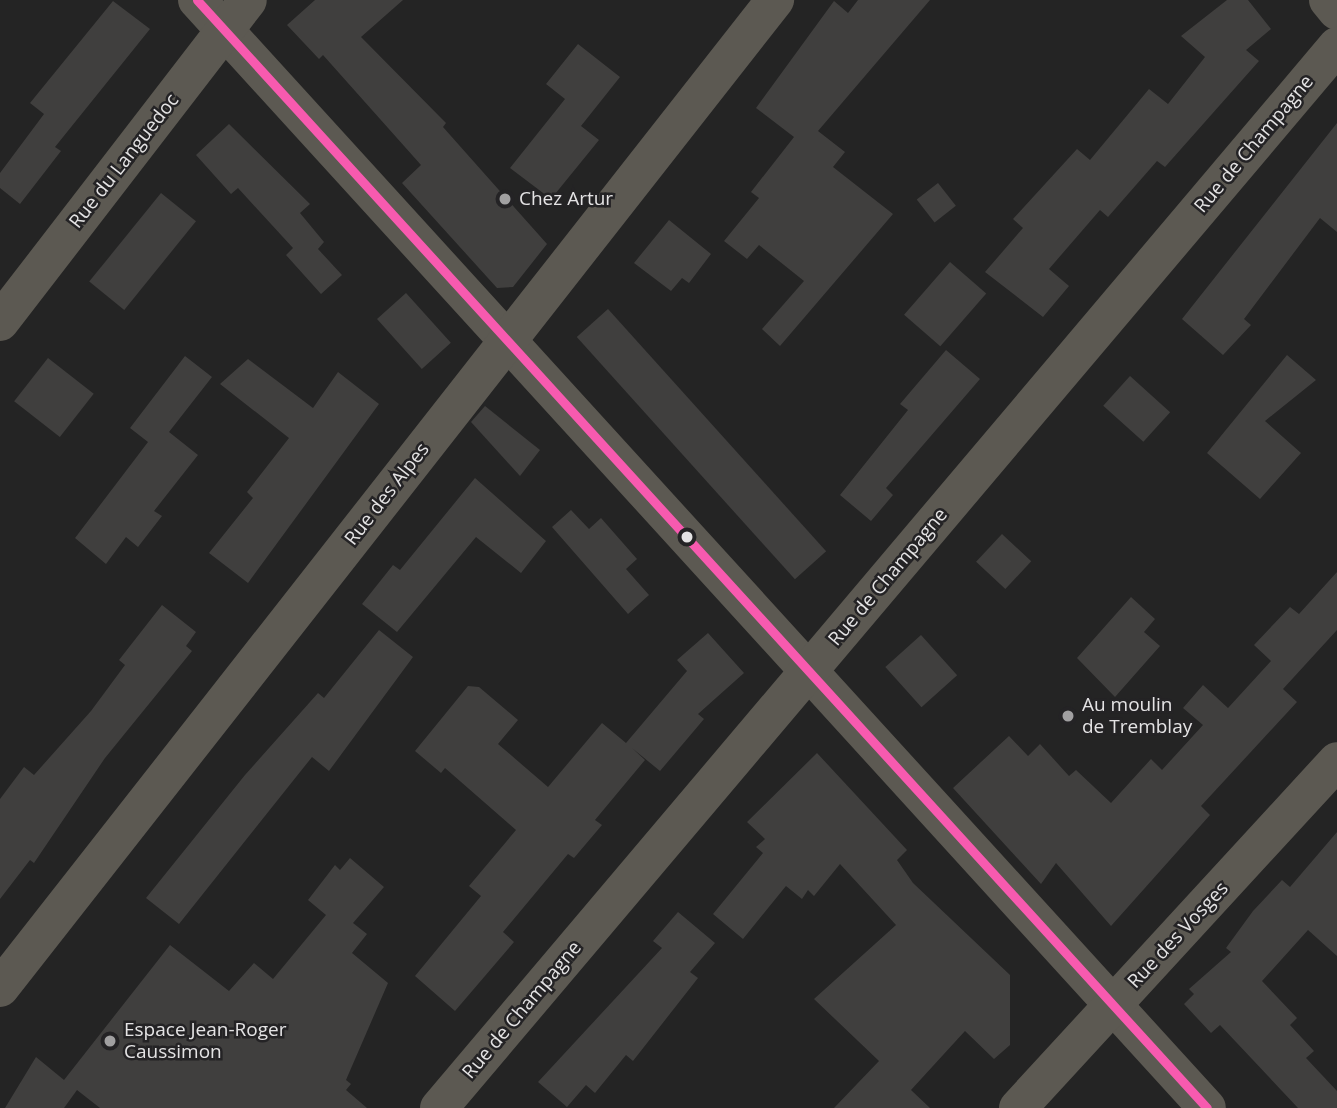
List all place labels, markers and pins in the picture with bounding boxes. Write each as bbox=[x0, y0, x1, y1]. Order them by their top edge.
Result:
place label: Chez Artur bbox=[519, 188, 613, 210]
marker: Chez Artur bbox=[497, 191, 513, 207]
unlabelled marker bbox=[680, 530, 694, 544]
place label: Au moulin de Tremblay bbox=[1082, 694, 1192, 738]
marker: Au moulin de Tremblay bbox=[1060, 708, 1076, 724]
place label: Espace Jean-Roger Caussimon bbox=[124, 1019, 287, 1063]
marker: Espace Jean-Roger Caussimon bbox=[102, 1033, 118, 1049]

